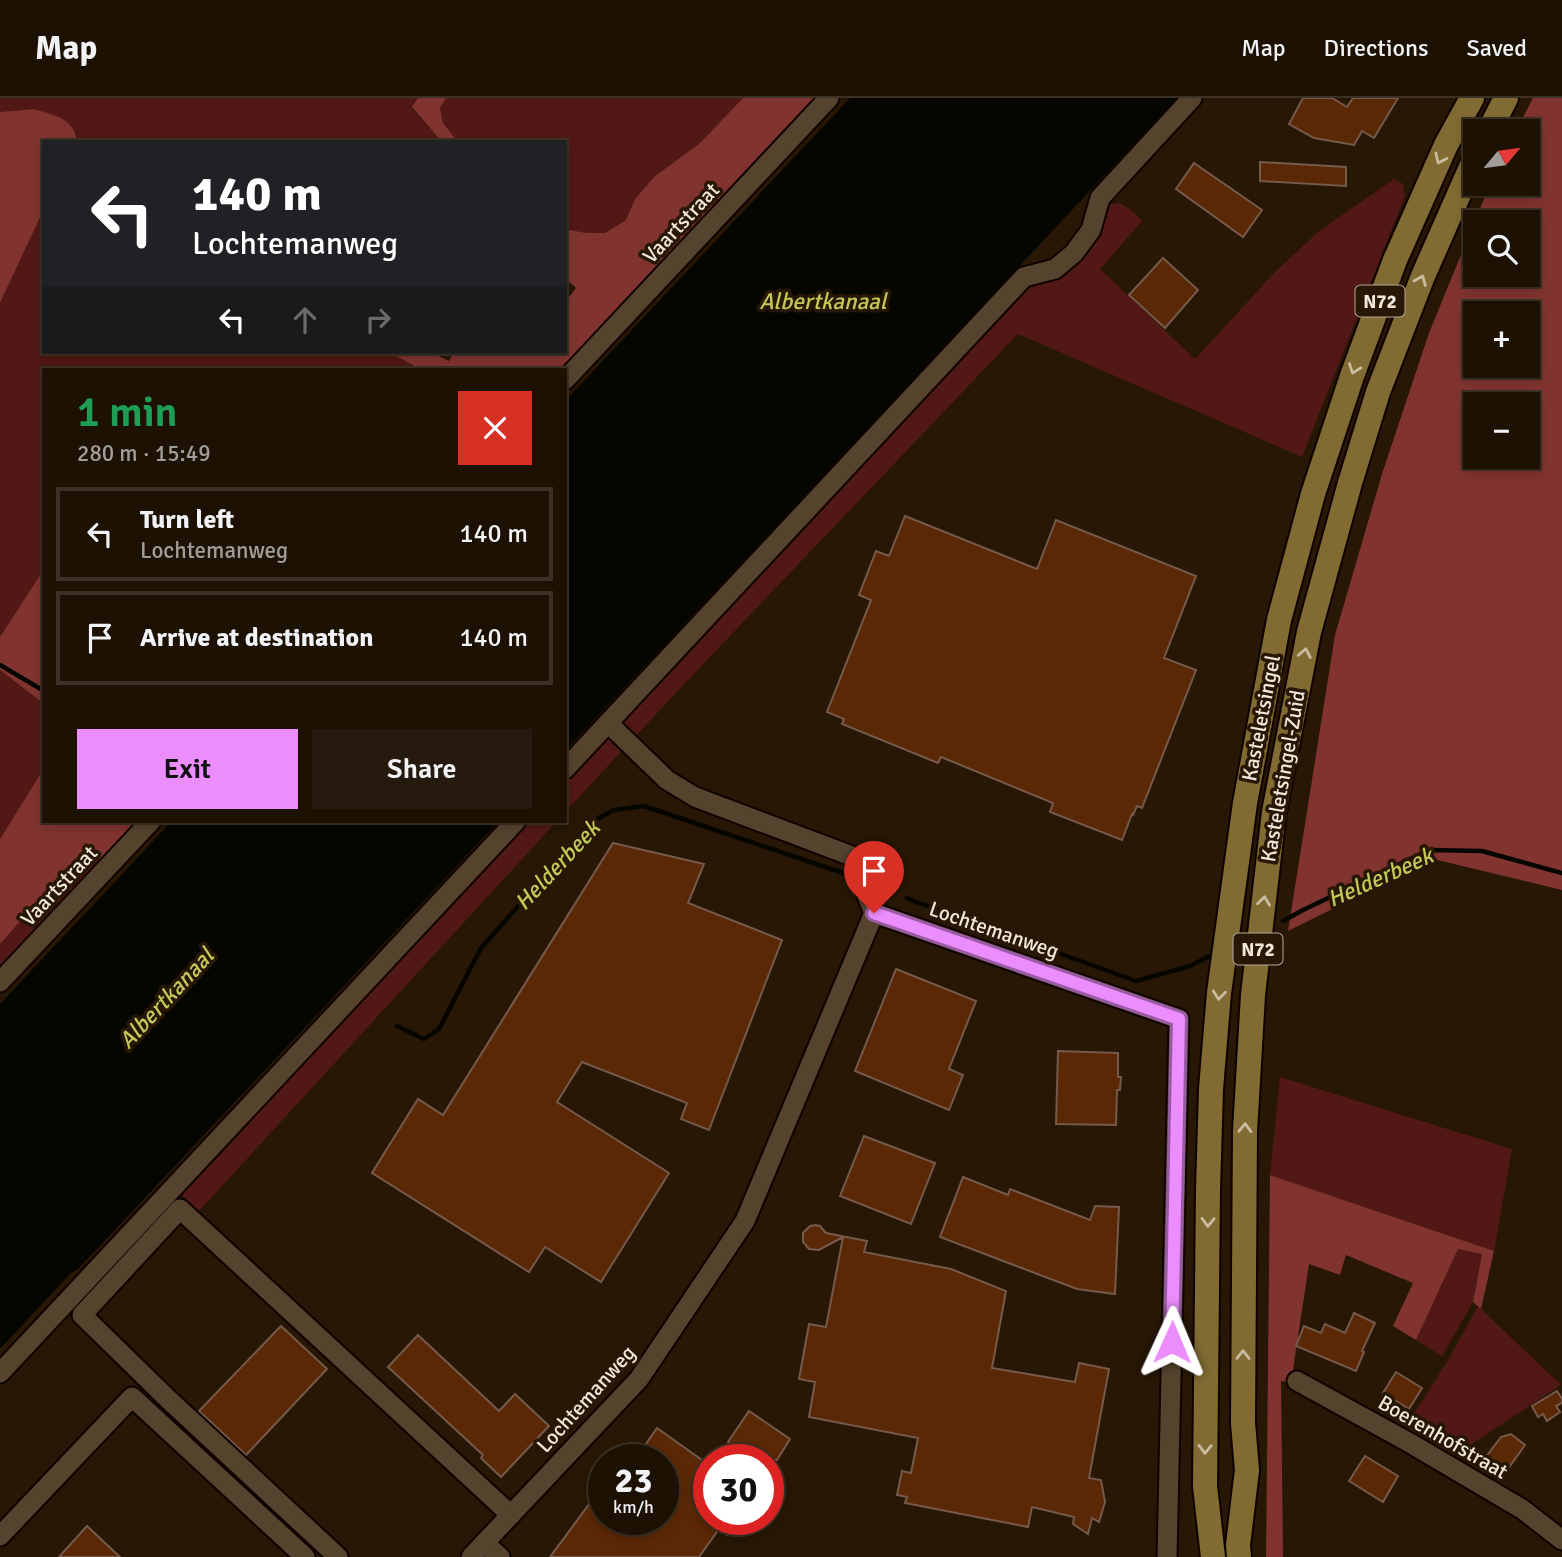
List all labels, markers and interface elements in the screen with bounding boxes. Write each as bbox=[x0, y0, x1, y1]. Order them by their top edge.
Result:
text: Map bbox=[35, 28, 97, 69]
text: Map bbox=[1241, 33, 1286, 63]
text: Directions bbox=[1324, 33, 1429, 63]
text: Saved bbox=[1467, 33, 1527, 63]
north arrow bbox=[1463, 119, 1540, 196]
map controls bbox=[1463, 119, 1540, 469]
one-way arrow bbox=[1434, 151, 1448, 164]
text: 140 m bbox=[192, 164, 322, 224]
icon: left bbox=[77, 168, 168, 259]
street label: Vaartstraat bbox=[637, 177, 725, 269]
button: search bbox=[1463, 210, 1540, 287]
text: Lochtemanweg bbox=[192, 224, 398, 263]
one-way arrow bbox=[1413, 275, 1427, 287]
road number: N72 bbox=[1356, 286, 1404, 316]
water label: Albertkanaal bbox=[759, 287, 889, 316]
icon: left bbox=[213, 301, 251, 339]
icon: ahead bbox=[286, 301, 324, 339]
icon: right bbox=[359, 301, 397, 339]
button: + bbox=[1463, 301, 1540, 378]
one-way arrow bbox=[1349, 363, 1363, 375]
text: 1 min bbox=[77, 387, 178, 438]
button: close bbox=[458, 391, 532, 465]
button: − bbox=[1463, 392, 1540, 469]
text: 280 m · 15:49 bbox=[77, 439, 211, 468]
text: Turn left bbox=[140, 504, 234, 536]
icon: left bbox=[81, 515, 119, 553]
text: 140 m bbox=[459, 518, 528, 550]
text: Lochtemanweg bbox=[140, 536, 288, 565]
icon: arrive bbox=[81, 619, 119, 657]
text: Arrive at destination bbox=[140, 622, 373, 654]
text: 140 m bbox=[459, 622, 528, 654]
one-way arrow bbox=[1296, 647, 1311, 659]
street label: Kasteletsingel bbox=[1236, 653, 1286, 783]
street label: Kasteletsingel-Zuid bbox=[1255, 688, 1311, 864]
button: Exit bbox=[77, 729, 298, 809]
button: Share bbox=[312, 729, 532, 809]
water label: Helderbeek bbox=[508, 813, 608, 916]
street label: Vaartstraat bbox=[15, 840, 103, 932]
water label: Helderbeek bbox=[1323, 840, 1440, 914]
pin bbox=[844, 841, 904, 913]
icon: arrive bbox=[855, 852, 893, 890]
one-way arrow bbox=[1256, 895, 1271, 907]
street label: Lochtemanweg bbox=[926, 896, 1062, 964]
road number: N72 bbox=[1234, 934, 1282, 964]
water label: Albertkanaal bbox=[112, 940, 222, 1055]
one-way arrow bbox=[1212, 989, 1227, 1000]
one-way arrow bbox=[1238, 1122, 1253, 1133]
one-way arrow bbox=[1200, 1217, 1216, 1227]
position arrow bbox=[1135, 1305, 1209, 1379]
street label: Lochtemanweg bbox=[531, 1340, 641, 1458]
one-way arrow bbox=[1235, 1349, 1251, 1360]
street label: Boerenhofstraat bbox=[1374, 1389, 1512, 1485]
speed limit sign: 30 bbox=[693, 1444, 784, 1535]
one-way arrow bbox=[1198, 1444, 1213, 1455]
text: 23 bbox=[615, 1459, 652, 1502]
text: km/h bbox=[613, 1496, 654, 1518]

